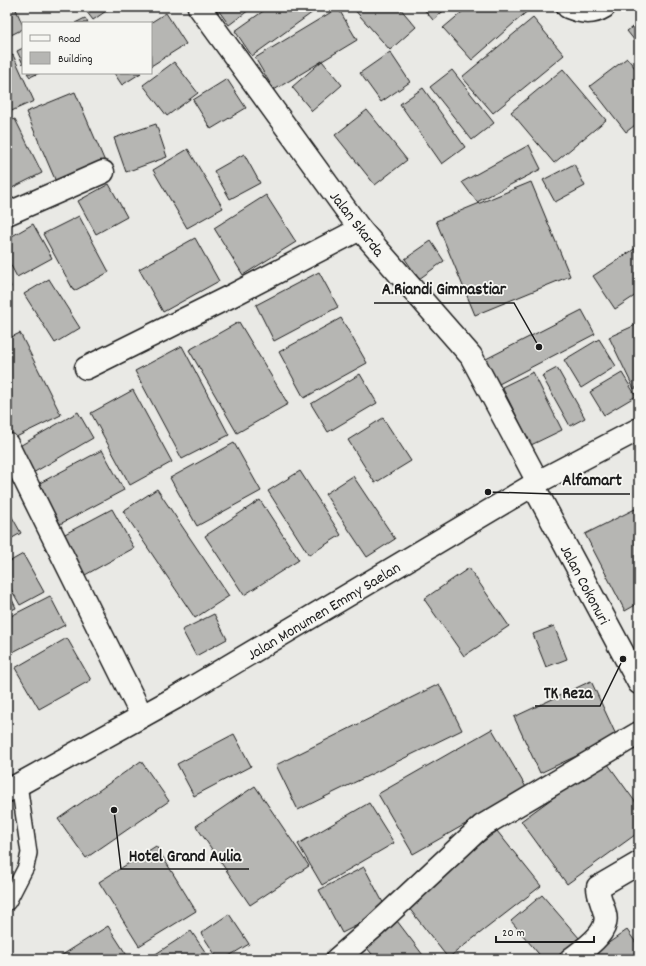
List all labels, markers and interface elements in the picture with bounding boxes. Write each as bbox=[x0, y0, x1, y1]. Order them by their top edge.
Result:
legend bbox=[22, 22, 152, 74]
text: Road bbox=[58, 31, 80, 48]
text: Building bbox=[58, 51, 93, 68]
street label: Jalan Skarda bbox=[323, 187, 389, 263]
callout: A.Riandi Gimnastiar bbox=[374, 274, 514, 303]
text: A.Riandi Gimnastiar bbox=[382, 279, 507, 303]
callout: Alfamart bbox=[554, 465, 630, 494]
text: Alfamart bbox=[562, 470, 622, 494]
street label: Jalan Cokonuri bbox=[553, 541, 615, 629]
street label: Jalan Monumen Emmy Saelan bbox=[243, 557, 405, 667]
callout: TK Reza bbox=[535, 677, 600, 706]
text: TK Reza bbox=[544, 683, 593, 707]
callout: Hotel Grand Aulia bbox=[121, 840, 249, 869]
text: Hotel Grand Aulia bbox=[129, 846, 242, 870]
scale bar bbox=[496, 918, 594, 944]
text: 20 m bbox=[502, 925, 525, 942]

